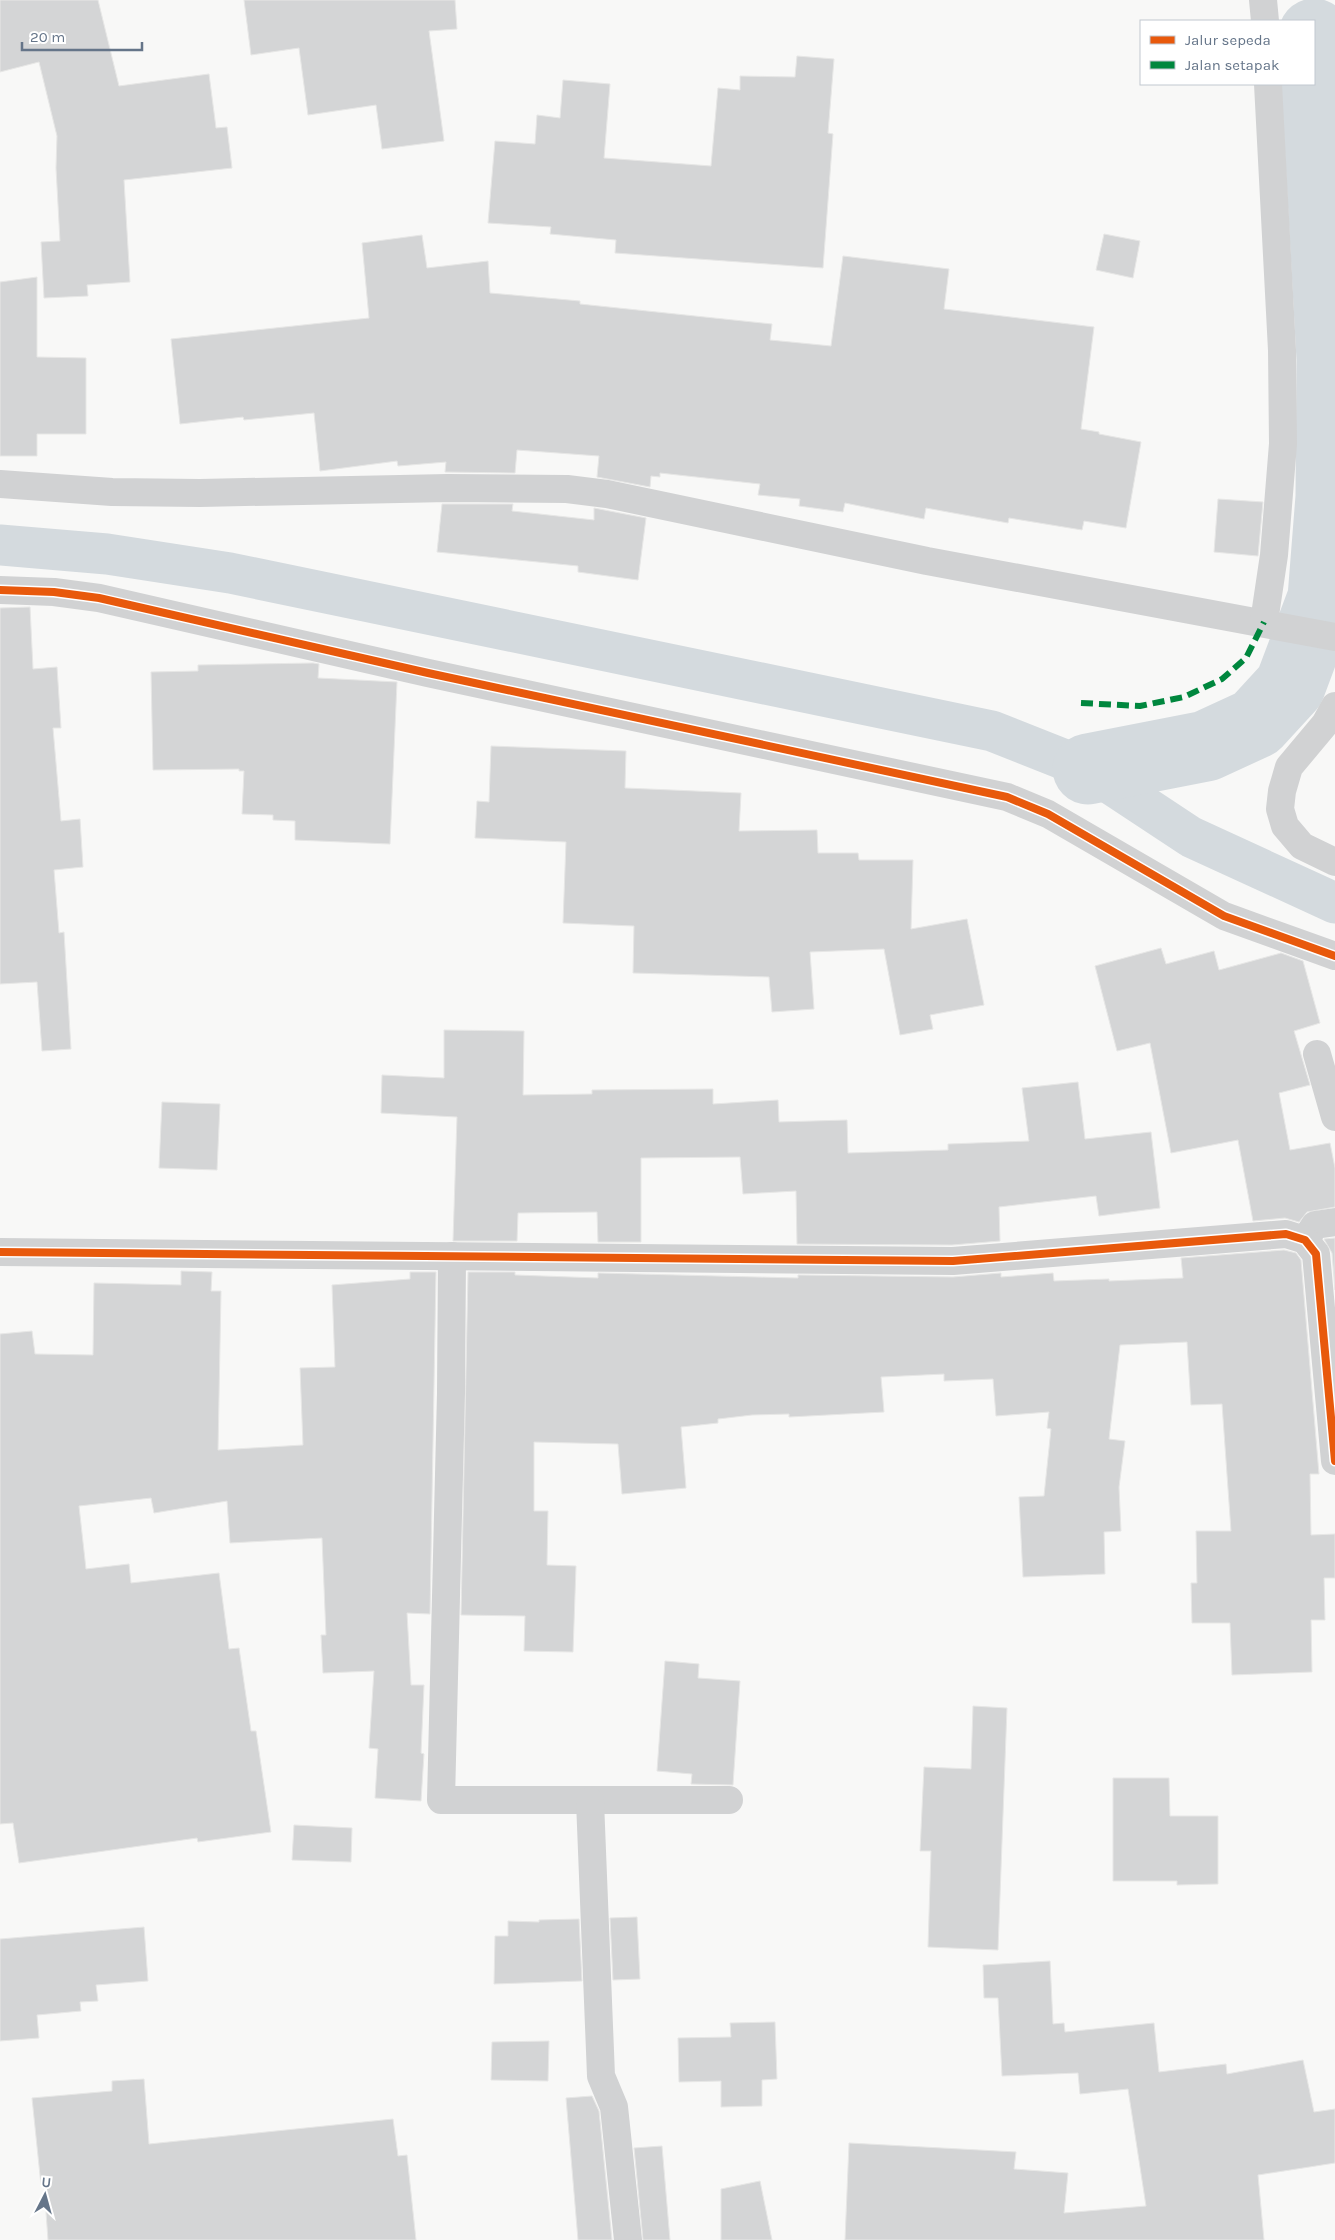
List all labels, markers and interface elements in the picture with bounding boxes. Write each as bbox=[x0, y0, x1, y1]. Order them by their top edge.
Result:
scale bar bbox=[22, 20, 142, 52]
legend bbox=[1140, 20, 1315, 85]
text: 20 m bbox=[30, 28, 65, 46]
text: Jalur sepeda bbox=[1185, 31, 1271, 49]
text: Jalan setapak bbox=[1185, 56, 1279, 74]
north arrow bbox=[20, 2170, 70, 2220]
text: U bbox=[41, 2174, 52, 2192]

